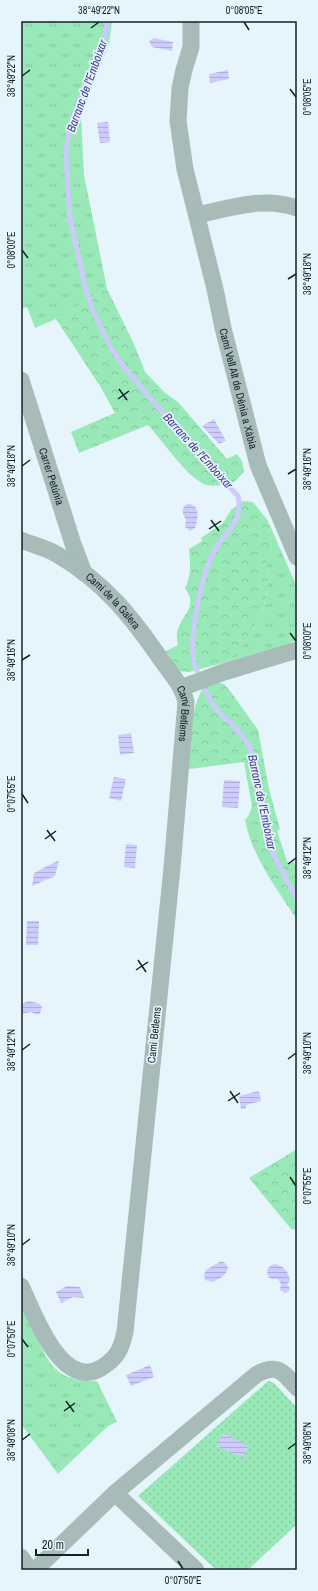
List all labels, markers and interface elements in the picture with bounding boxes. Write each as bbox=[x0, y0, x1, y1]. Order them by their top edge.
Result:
text: 38°49'22"N bbox=[78, 4, 120, 17]
text: 0°08'05"E bbox=[226, 4, 262, 17]
water label: Barranc de l'Emboixar bbox=[63, 37, 111, 134]
text: 38°49'22"N bbox=[5, 55, 18, 97]
text: 0°08'05"E bbox=[301, 79, 314, 115]
text: 0°08'00"E bbox=[5, 232, 18, 268]
text: 38°49'18"N bbox=[301, 253, 314, 295]
street label: Camí Vell Alt de Dénia a Xàbia bbox=[216, 327, 261, 450]
water label: Barranc de l'Emboixar bbox=[160, 410, 237, 493]
text: 38°49'18"N bbox=[5, 445, 18, 487]
street label: Carrer Petúnia bbox=[36, 446, 67, 507]
text: 38°49'16"N bbox=[301, 448, 314, 490]
street label: Camí de la Galera bbox=[83, 569, 143, 632]
text: 0°08'00"E bbox=[301, 623, 314, 659]
text: 38°49'16"N bbox=[5, 639, 18, 681]
street label: Camí Betlems bbox=[174, 683, 193, 743]
water label: Barranc de l'Emboixar bbox=[244, 753, 280, 852]
text: 0°07'55"E bbox=[5, 776, 18, 812]
text: 38°49'12"N bbox=[301, 837, 314, 879]
street label: Camí Betlems bbox=[144, 1006, 164, 1064]
text: 38°49'12"N bbox=[5, 1029, 18, 1071]
text: 38°49'10"N bbox=[301, 1032, 314, 1074]
text: 0°07'55"E bbox=[301, 1168, 314, 1204]
text: 38°49'10"N bbox=[5, 1224, 18, 1266]
text: 0°07'50"E bbox=[5, 1321, 18, 1357]
text: 38°49'08"N bbox=[5, 1419, 18, 1461]
text: 38°49'06"N bbox=[301, 1422, 314, 1464]
scale bar bbox=[36, 1531, 88, 1557]
text: 20 m bbox=[42, 1537, 64, 1553]
text: 0°07'50"E bbox=[165, 1574, 201, 1587]

